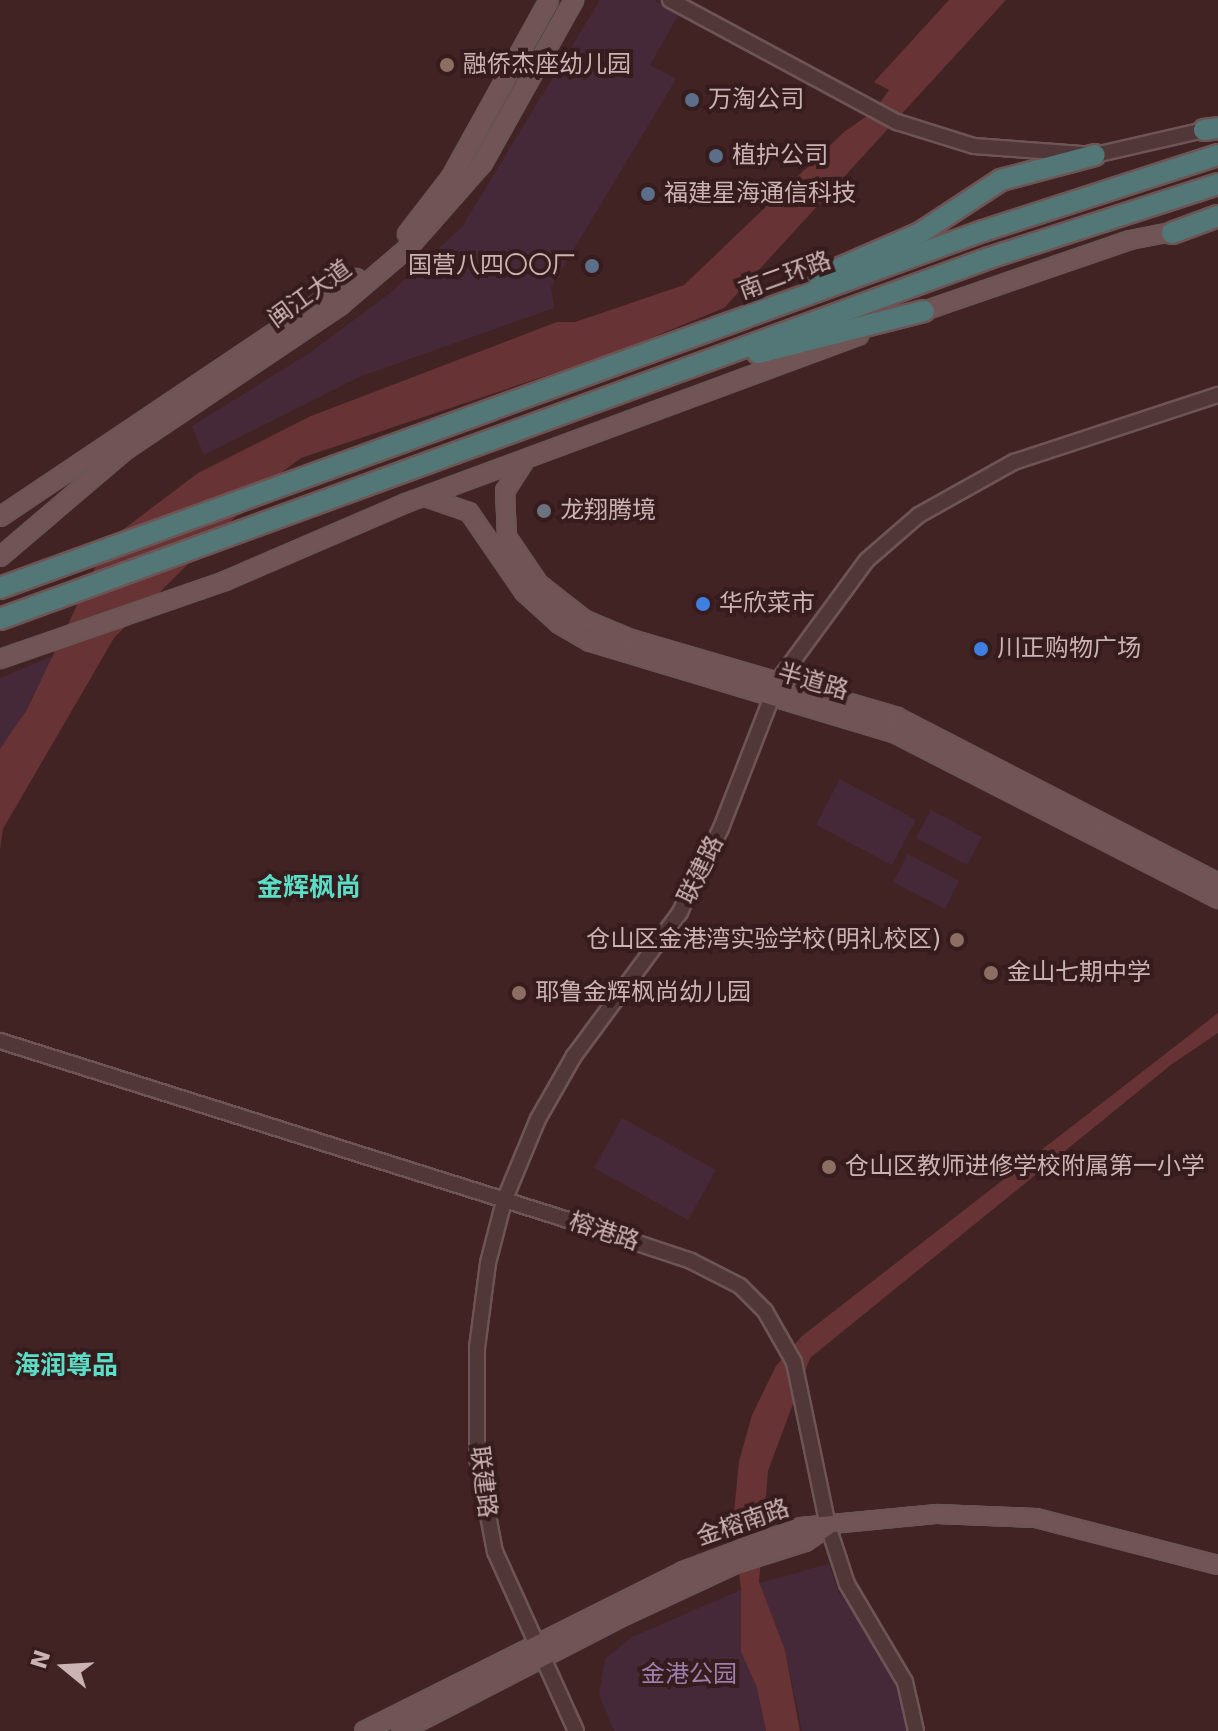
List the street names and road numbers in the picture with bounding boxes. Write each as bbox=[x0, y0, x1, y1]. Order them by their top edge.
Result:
street label: 南二环路 bbox=[735, 246, 835, 306]
street label: 闽江大道 bbox=[263, 254, 357, 334]
street label: 半道路 bbox=[774, 658, 852, 706]
street label: 联建路 bbox=[672, 831, 730, 909]
street label: 榕港路 bbox=[565, 1207, 643, 1257]
street label: 联建路 bbox=[464, 1445, 502, 1519]
street label: 金榕南路 bbox=[693, 1494, 793, 1552]

